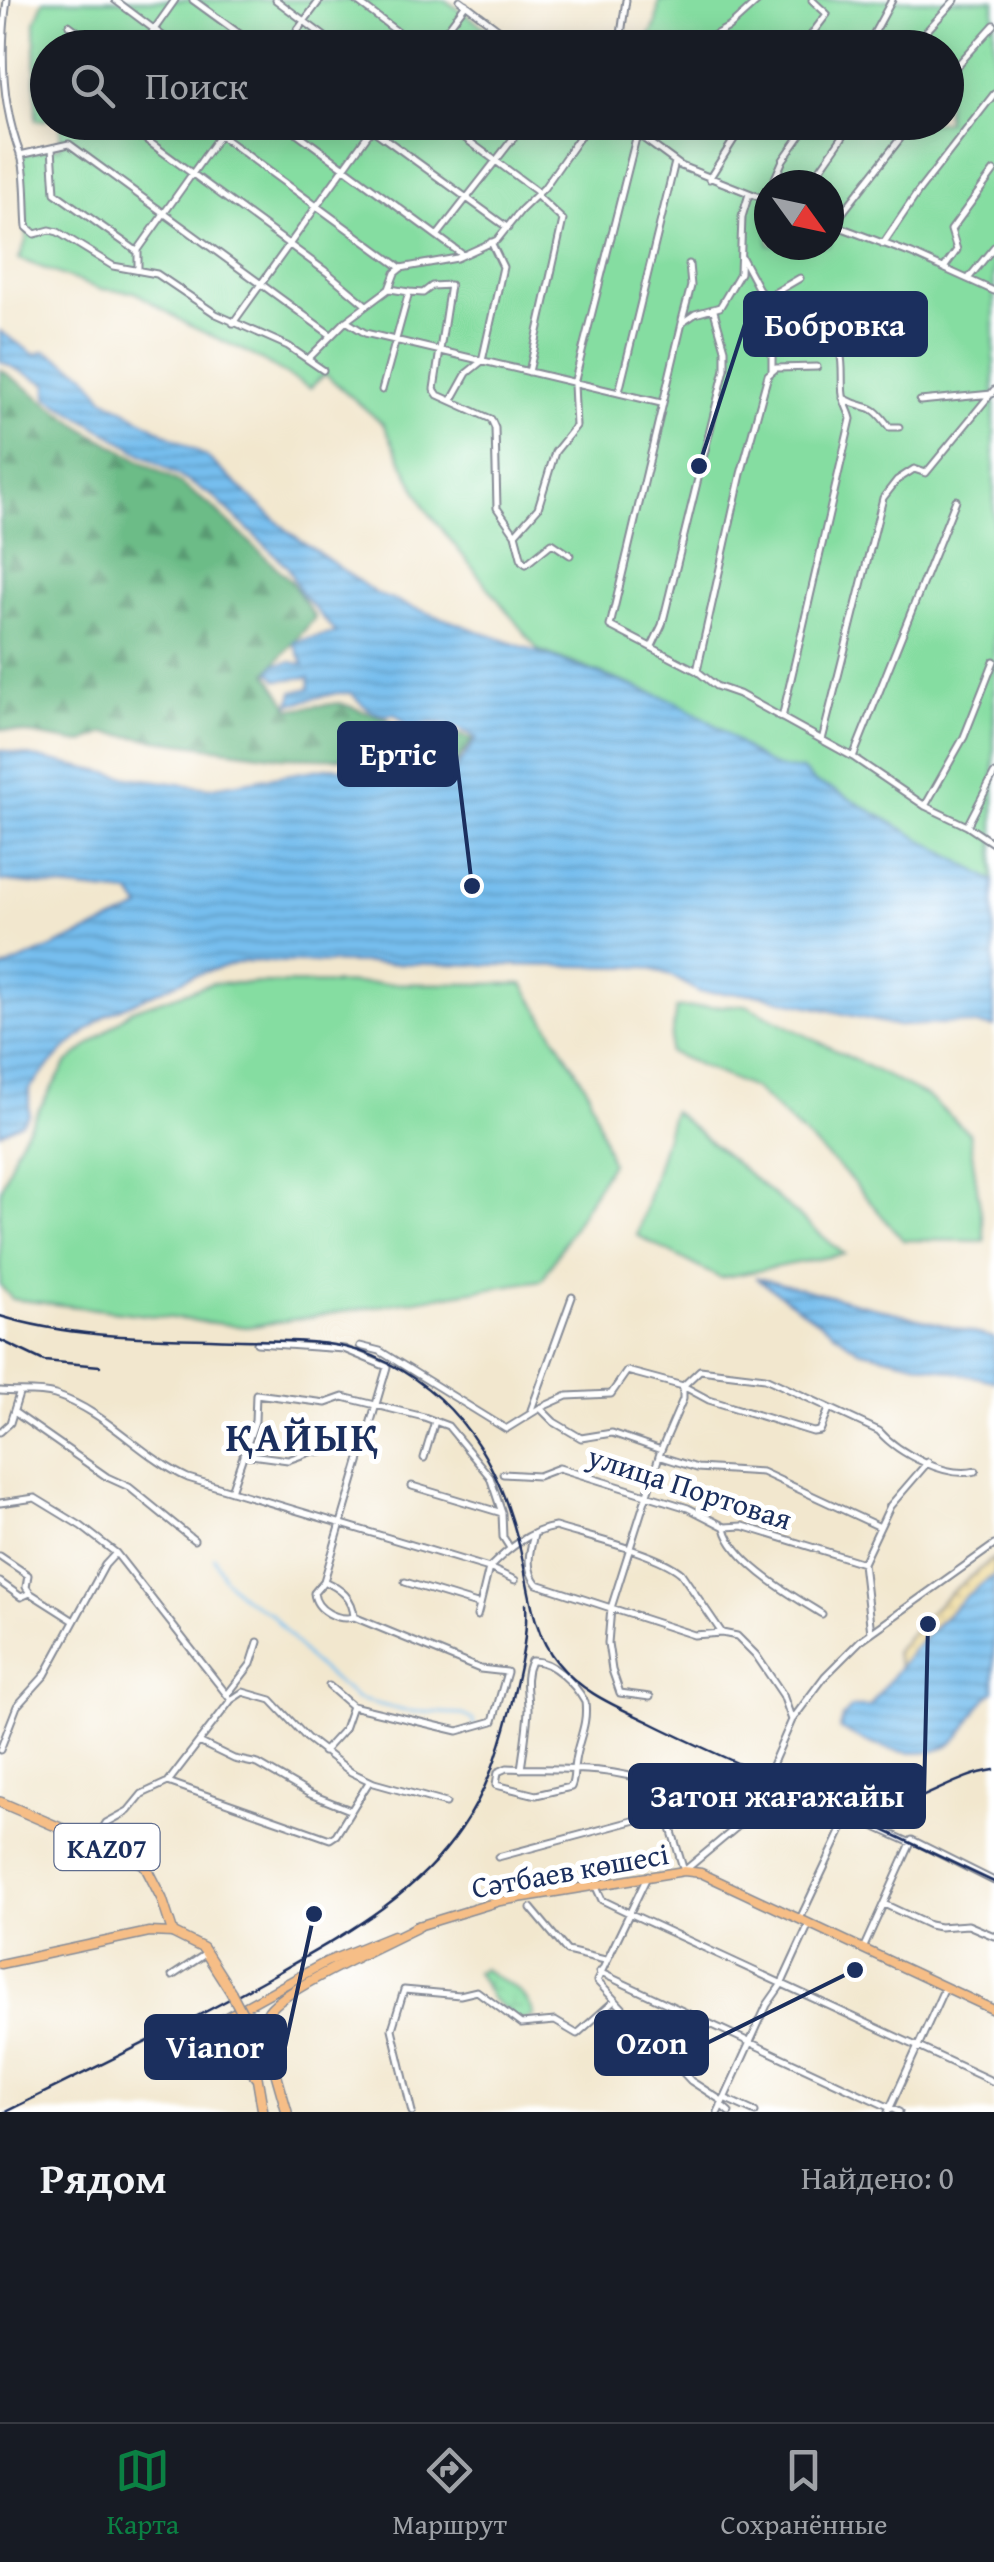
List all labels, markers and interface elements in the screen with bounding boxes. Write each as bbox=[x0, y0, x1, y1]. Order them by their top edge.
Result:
search box bbox=[30, 30, 964, 140]
text: Поиск bbox=[145, 57, 248, 113]
icon: search bbox=[65, 58, 120, 113]
north arrow bbox=[754, 170, 844, 260]
callout: Бобровка bbox=[745, 293, 926, 355]
text: Бобровка bbox=[764, 301, 906, 348]
callout: Ертіс bbox=[339, 723, 456, 785]
text: Ертіс bbox=[359, 730, 437, 777]
district label: ҚАЙЫҚ bbox=[225, 1407, 381, 1466]
street label: улица Портовая bbox=[581, 1433, 798, 1541]
callout: Затон жағажайы bbox=[630, 1765, 924, 1827]
text: Затон жағажайы bbox=[650, 1772, 904, 1819]
road number: KAZ07 bbox=[54, 1824, 160, 1870]
street label: Сәтбаев көшесі bbox=[468, 1831, 672, 1909]
callout: Ozon bbox=[596, 2012, 707, 2074]
callout: Vianor bbox=[146, 2016, 285, 2078]
text: Ozon bbox=[616, 2019, 688, 2066]
text: Vianor bbox=[166, 2023, 264, 2070]
text: Рядом bbox=[40, 2147, 167, 2208]
text: Найдено: 0 bbox=[801, 2154, 954, 2201]
tab: Карта bbox=[107, 2443, 179, 2544]
tab: Маршрут bbox=[393, 2443, 507, 2544]
tab: Сохранённые bbox=[720, 2443, 887, 2544]

